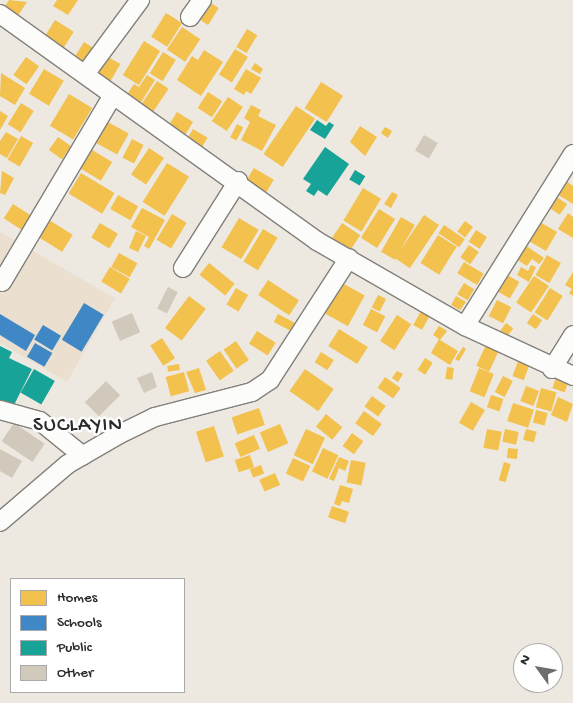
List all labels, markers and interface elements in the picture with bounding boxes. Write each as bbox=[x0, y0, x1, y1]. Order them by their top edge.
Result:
district label: SUCLAYIN bbox=[32, 414, 124, 440]
legend bbox=[10, 578, 185, 693]
text: Homes bbox=[57, 589, 97, 607]
text: Schools bbox=[57, 614, 102, 632]
text: Public bbox=[57, 639, 92, 657]
north arrow bbox=[513, 643, 563, 693]
text: N bbox=[516, 652, 535, 669]
text: Other bbox=[57, 664, 93, 682]

